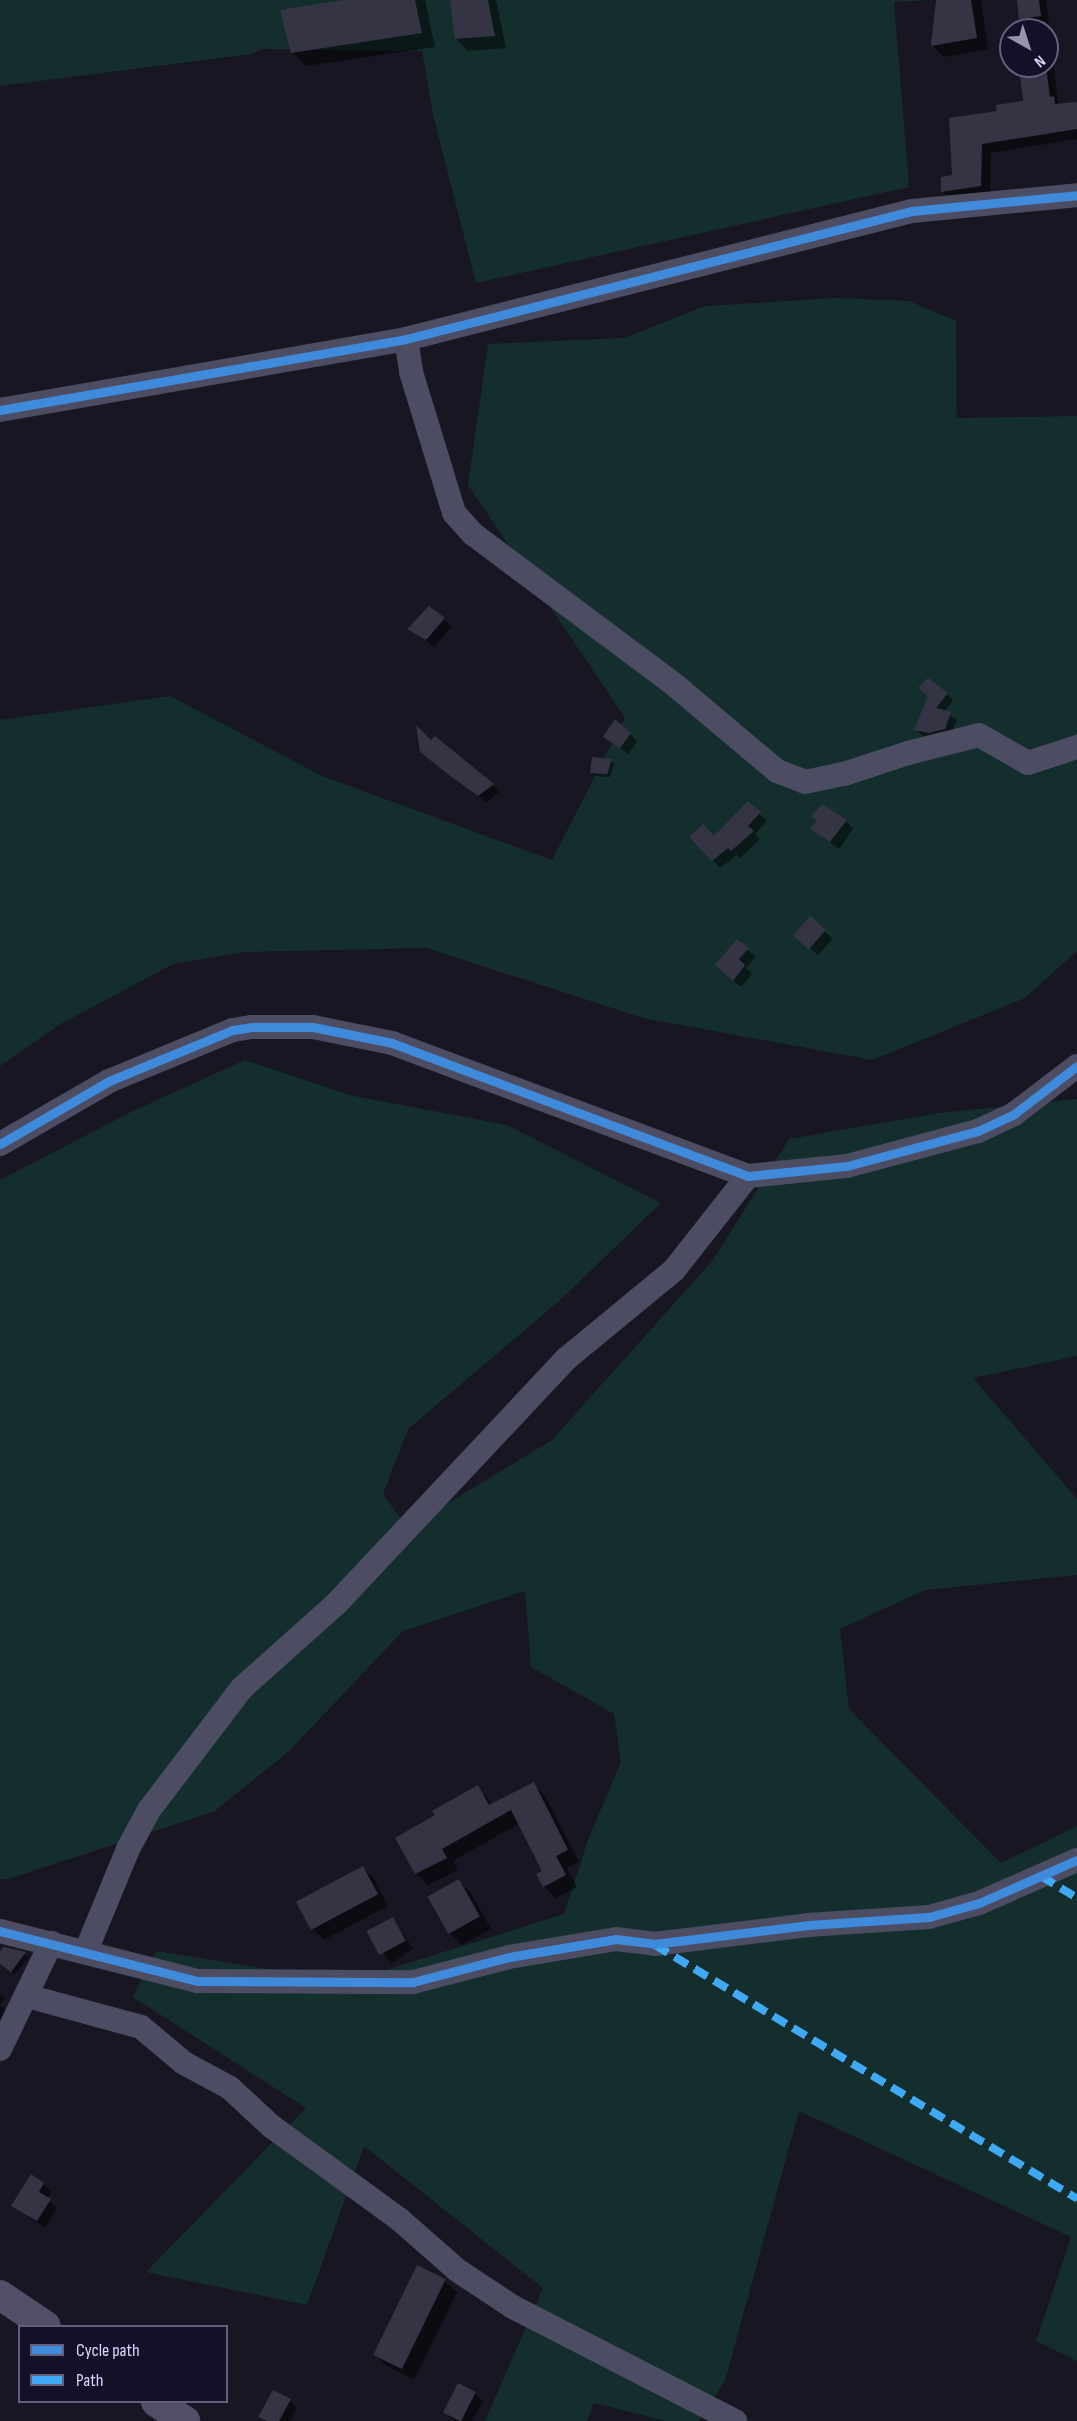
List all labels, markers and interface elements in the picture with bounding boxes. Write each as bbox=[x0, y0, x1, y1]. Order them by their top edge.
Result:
north arrow bbox=[999, 18, 1059, 78]
text: N bbox=[1030, 51, 1049, 71]
legend bbox=[18, 2325, 228, 2403]
text: Cycle path bbox=[76, 2340, 140, 2361]
text: Path bbox=[76, 2370, 104, 2391]

